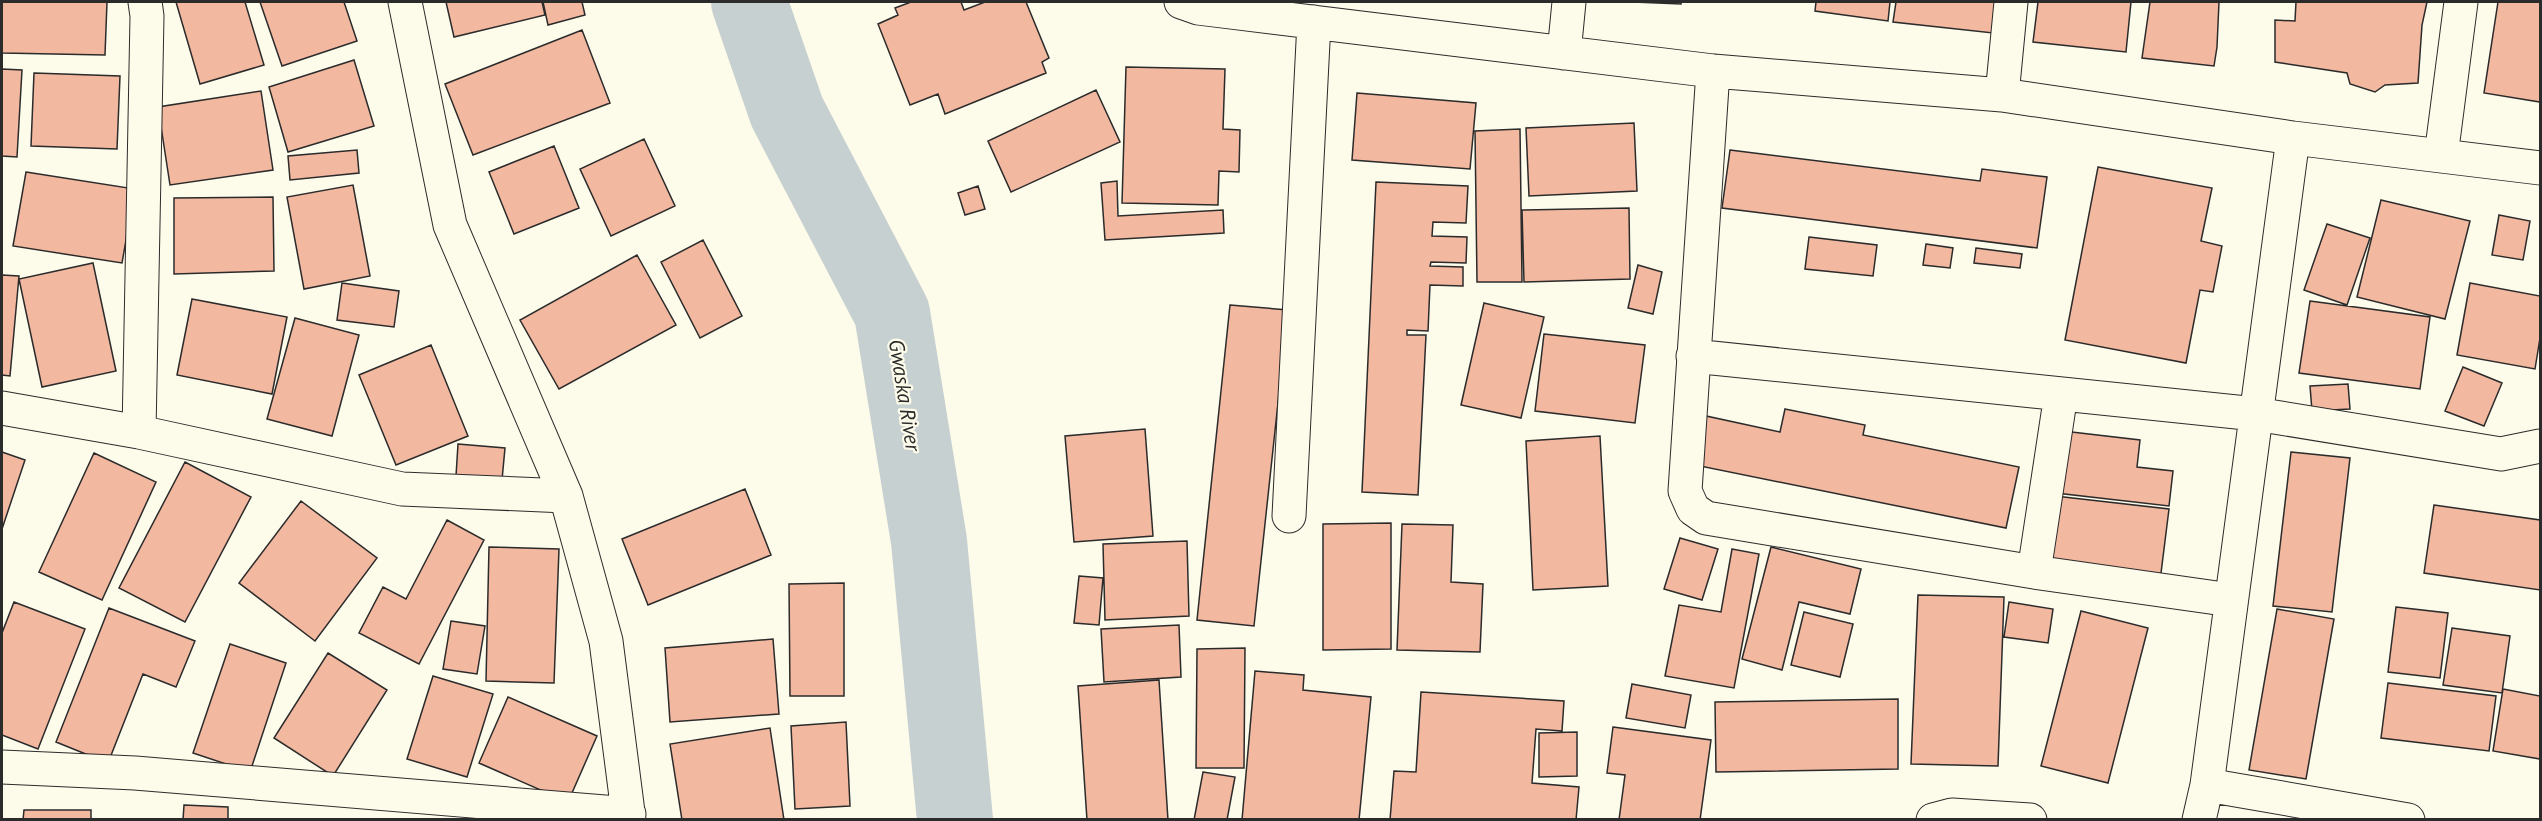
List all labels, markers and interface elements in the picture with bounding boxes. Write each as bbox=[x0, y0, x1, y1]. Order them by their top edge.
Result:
water label: Gwaska River bbox=[883, 337, 927, 455]

